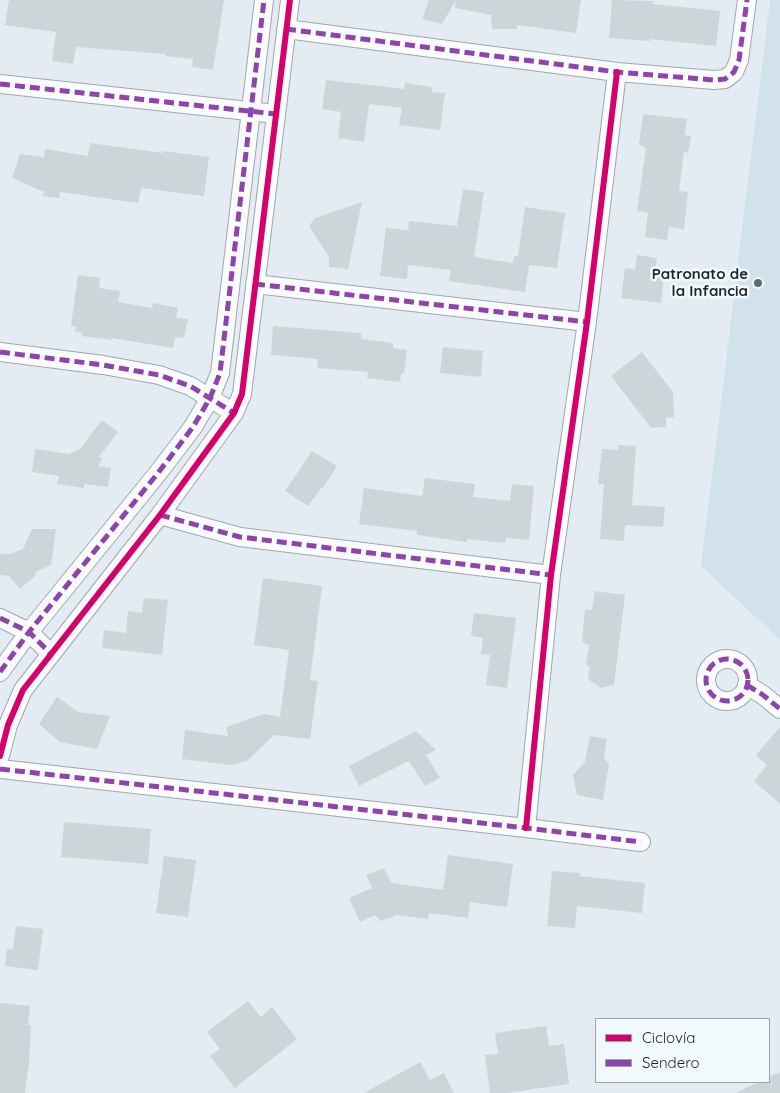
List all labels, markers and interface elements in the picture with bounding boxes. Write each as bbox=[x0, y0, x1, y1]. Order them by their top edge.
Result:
place label: Patronato de la Infancia bbox=[652, 265, 748, 300]
marker: Patronato de la Infancia bbox=[752, 277, 764, 289]
legend bbox=[595, 1018, 770, 1083]
text: Ciclovía bbox=[642, 1028, 695, 1047]
text: Sendero bbox=[642, 1053, 700, 1072]

